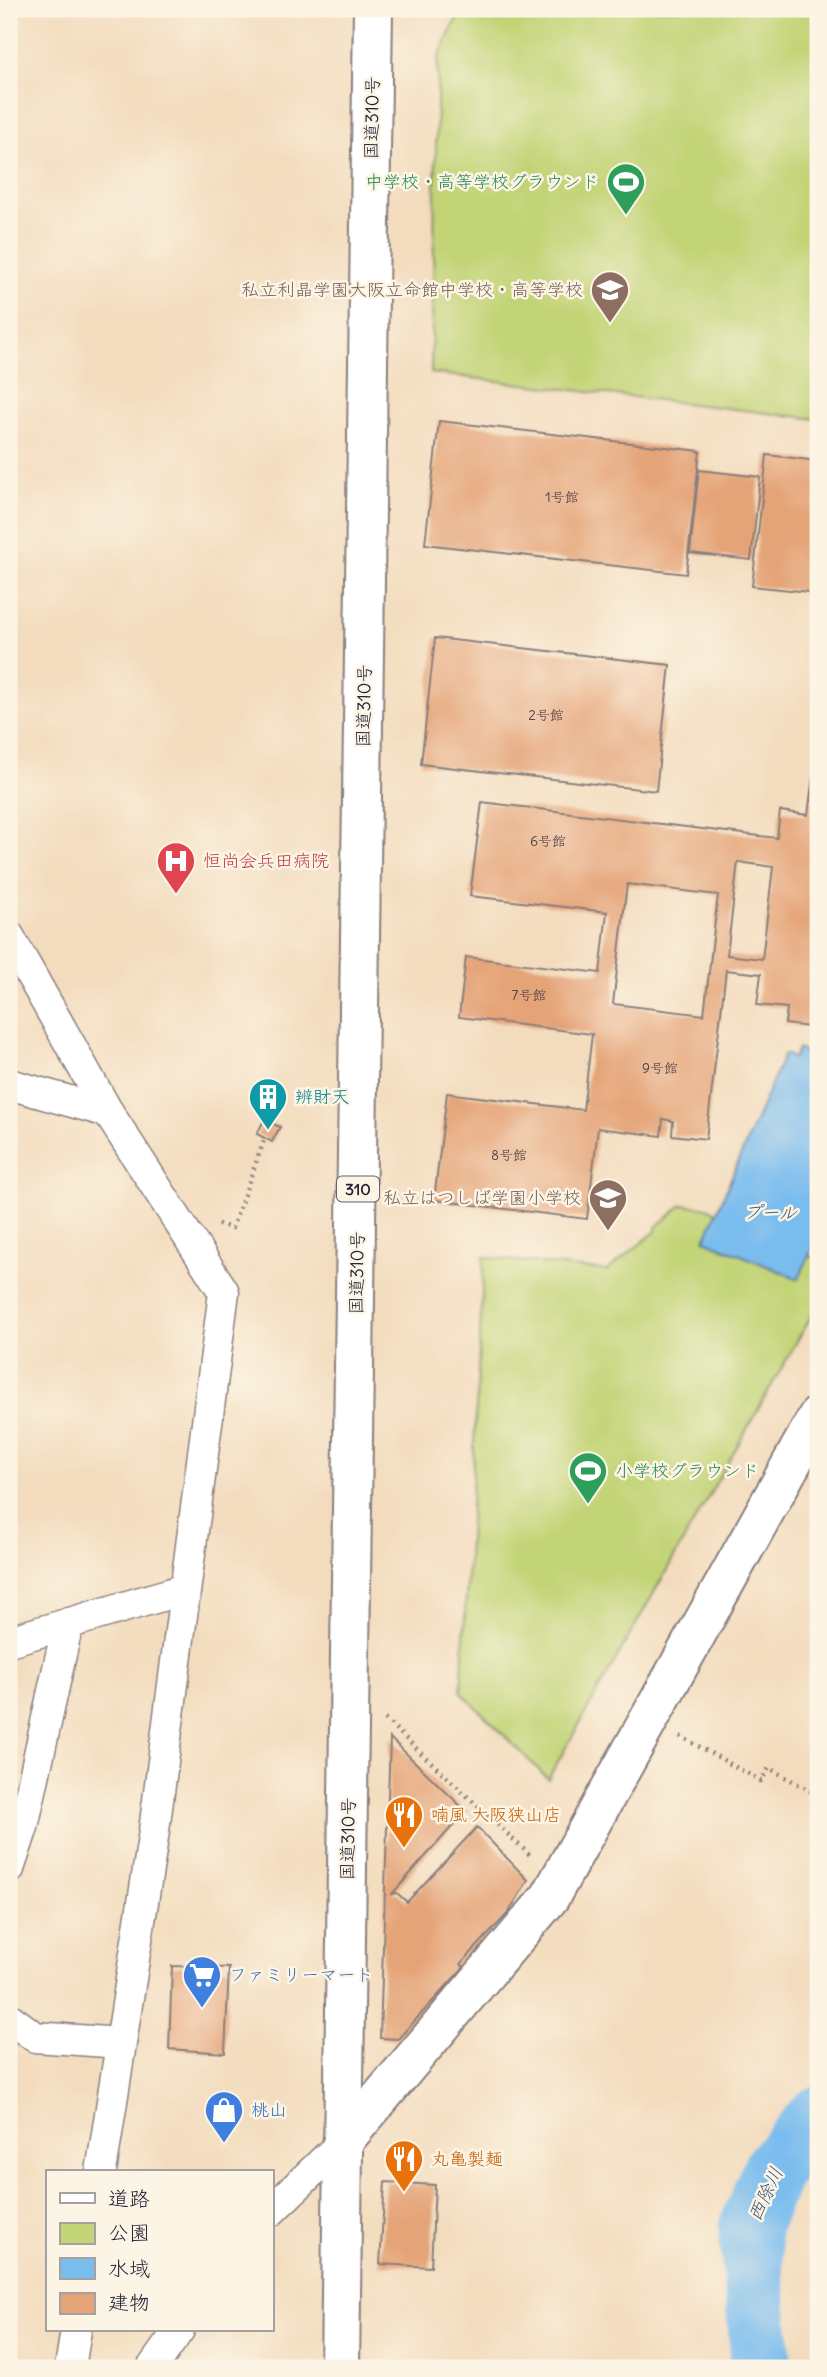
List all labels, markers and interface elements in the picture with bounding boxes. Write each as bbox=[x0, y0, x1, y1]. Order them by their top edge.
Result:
street label: 国道310号 bbox=[359, 76, 384, 160]
sports icon: 中学校・高等学校グラウンド bbox=[605, 161, 647, 216]
place label: 中学校・高等学校グラウンド bbox=[365, 170, 599, 193]
school or university icon: 私立利晶学園大阪立命館中学校・高等学校 bbox=[589, 269, 631, 324]
place label: 私立利晶学園大阪立命館中学校・高等学校 bbox=[241, 278, 583, 301]
house number: 1号館 bbox=[545, 488, 579, 506]
street label: 国道310号 bbox=[351, 664, 376, 748]
house number: 2号館 bbox=[528, 706, 564, 724]
house number: 6号館 bbox=[530, 832, 566, 850]
hospital icon: 恒尚会兵田病院 bbox=[155, 840, 197, 895]
place label: 恒尚会兵田病院 bbox=[203, 849, 329, 872]
house number: 7号館 bbox=[512, 986, 546, 1004]
house number: 9号館 bbox=[642, 1059, 678, 1077]
building icon: 辨財天 bbox=[247, 1076, 289, 1131]
place label: 辨財天 bbox=[295, 1085, 349, 1108]
house number: 8号館 bbox=[491, 1146, 527, 1164]
road number: 310 bbox=[337, 1176, 379, 1202]
school or university icon: 私立はつしば学園小学校 bbox=[587, 1177, 629, 1232]
place label: 私立はつしば学園小学校 bbox=[383, 1186, 581, 1209]
water label: プール bbox=[743, 1200, 798, 1224]
street label: 国道310号 bbox=[344, 1231, 369, 1315]
sports icon: 小学校グラウンド bbox=[567, 1450, 609, 1505]
place label: 小学校グラウンド bbox=[615, 1459, 759, 1482]
restaurant icon: 喃風 大阪狭山店 bbox=[383, 1794, 425, 1849]
street label: 国道310号 bbox=[335, 1797, 360, 1881]
place label: 喃風 大阪狭山店 bbox=[431, 1803, 561, 1826]
supermarket icon: ファミリーマート bbox=[181, 1954, 223, 2009]
place label: ファミリーマート bbox=[229, 1963, 373, 1986]
shop icon: 桃山 bbox=[203, 2089, 245, 2144]
place label: 桃山 bbox=[251, 2098, 287, 2121]
restaurant icon: 丸亀製麺 bbox=[383, 2138, 425, 2193]
place label: 丸亀製麺 bbox=[431, 2147, 503, 2170]
water label: 西除川 bbox=[742, 2163, 788, 2225]
legend bbox=[46, 2170, 273, 2332]
text: 道路 bbox=[108, 2185, 150, 2212]
text: 公園 bbox=[108, 2219, 150, 2246]
text: 水域 bbox=[108, 2255, 150, 2282]
text: 建物 bbox=[108, 2289, 150, 2316]

